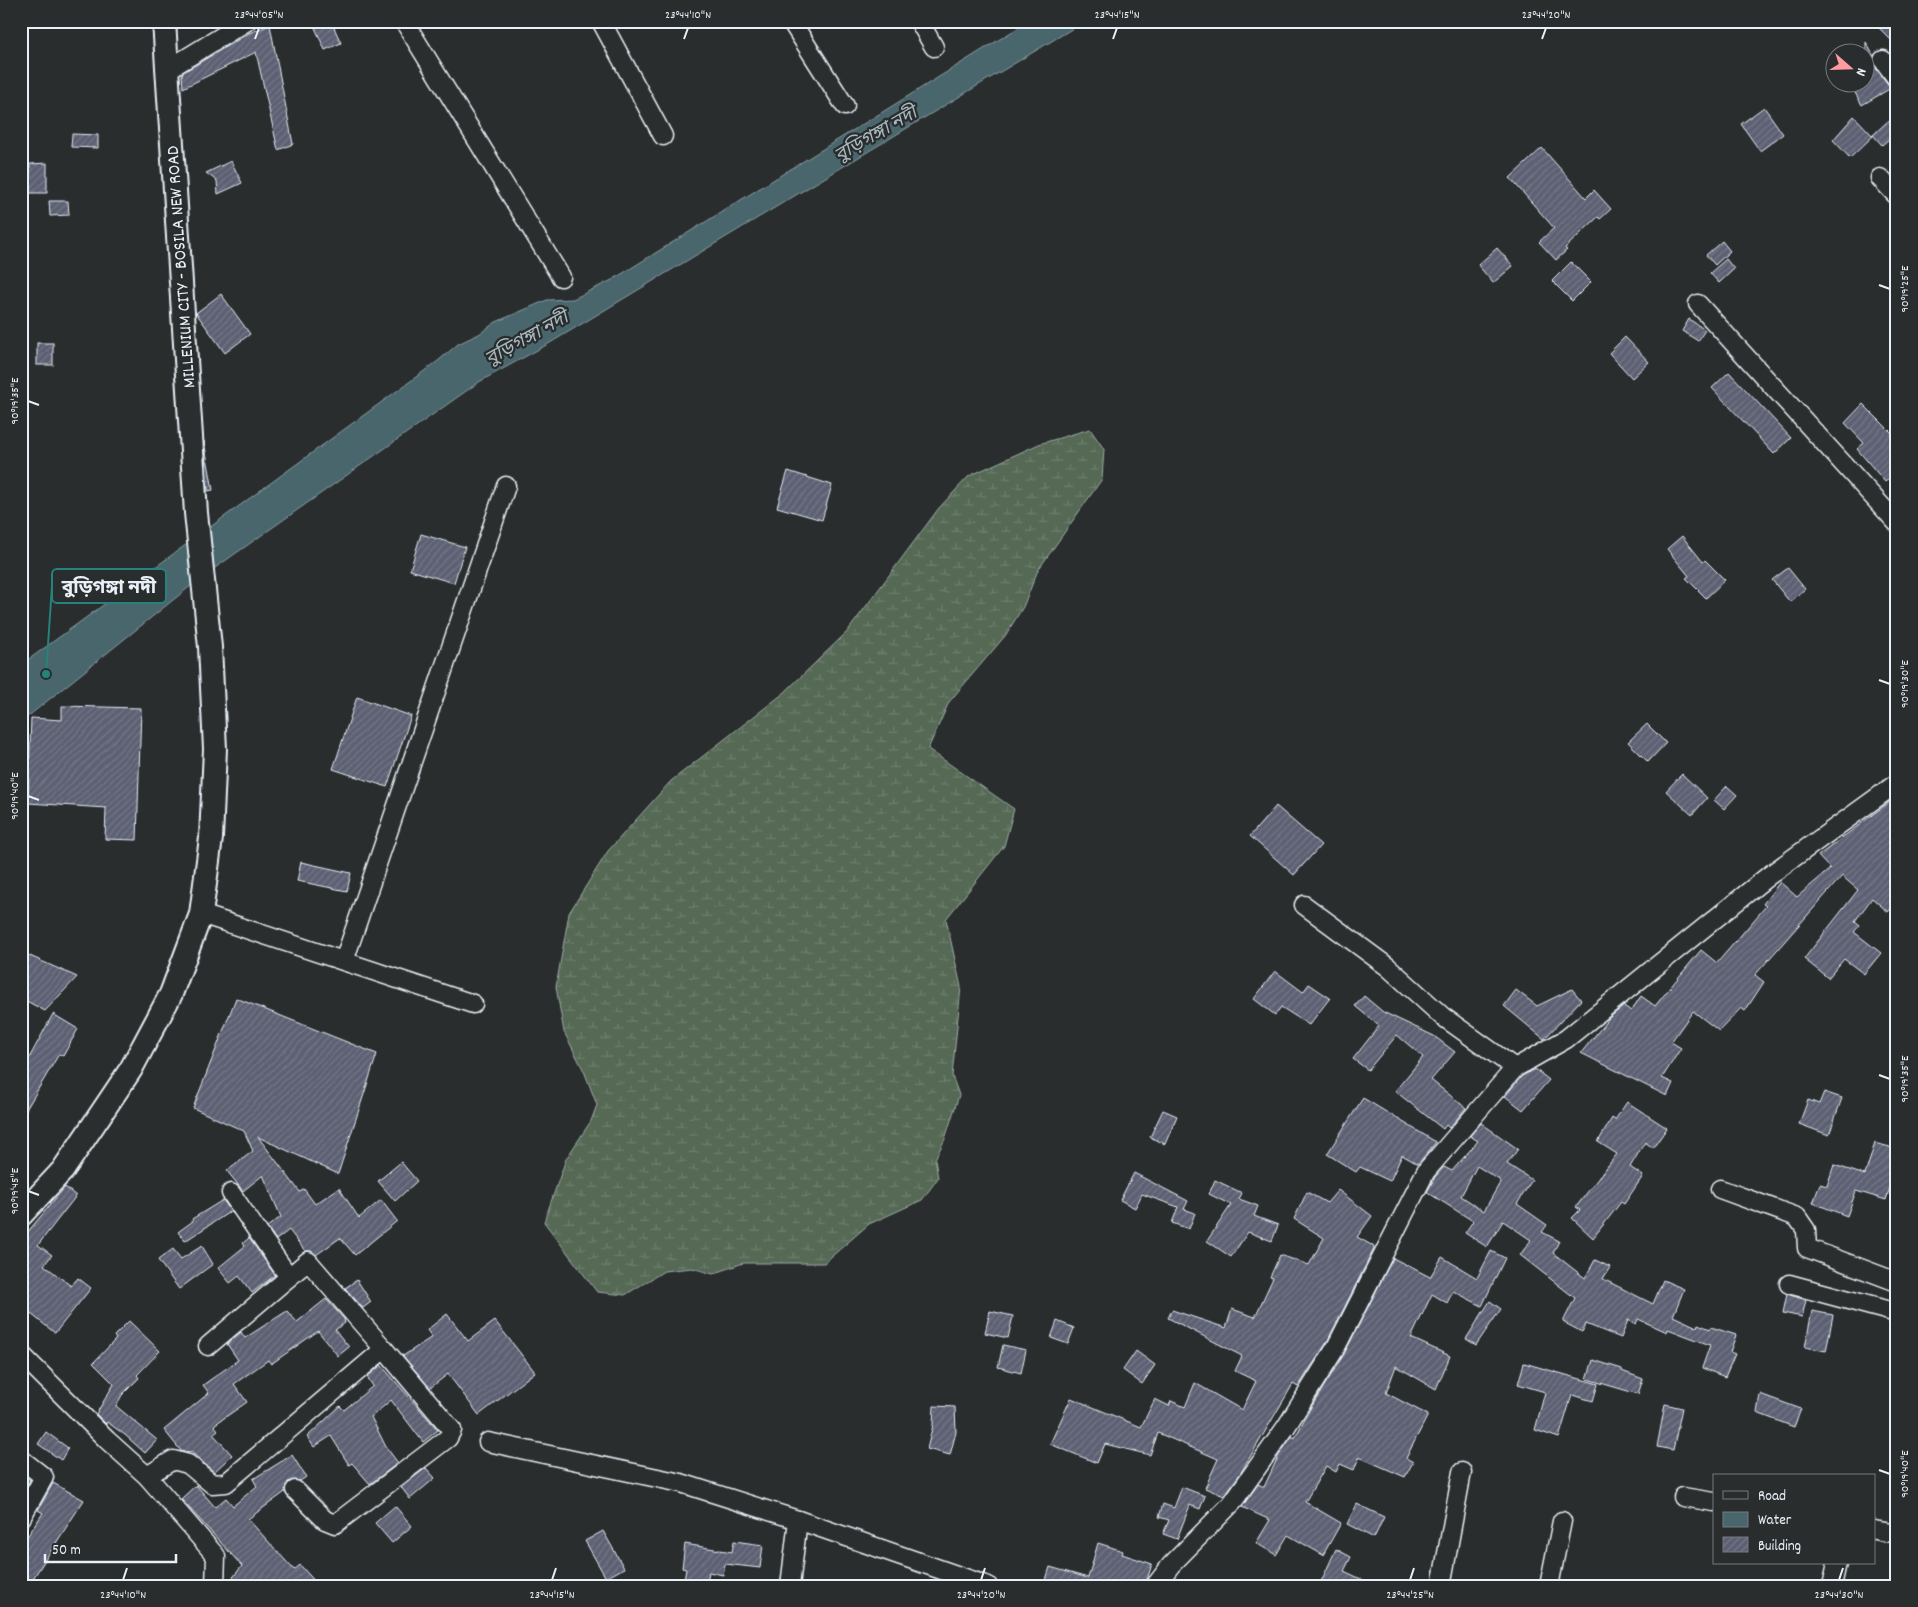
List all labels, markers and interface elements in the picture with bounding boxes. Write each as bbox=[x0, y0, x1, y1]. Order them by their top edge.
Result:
text: 23°44'05"N bbox=[234, 7, 284, 24]
text: 23°44'10"N bbox=[665, 7, 711, 24]
text: 23°44'15"N bbox=[1094, 7, 1140, 24]
text: 23°44'20"N bbox=[1522, 7, 1570, 24]
north arrow bbox=[1826, 42, 1876, 92]
text: N bbox=[1850, 65, 1871, 79]
water label: বুড়িগঙ্গা নদী bbox=[830, 99, 927, 171]
street label: MILLENIUM CITY - BOSILA NEW ROAD bbox=[162, 145, 203, 389]
text: 90°19'25"E bbox=[1897, 265, 1914, 312]
water label: বুড়িগঙ্গা নদী bbox=[481, 303, 578, 374]
text: 90°19'35"E bbox=[7, 377, 24, 424]
callout: বুড়িগঙ্গা নদী bbox=[52, 569, 166, 603]
text: বুড়িগঙ্গা নদী bbox=[61, 576, 157, 603]
text: 90°19'30"E bbox=[1897, 659, 1914, 708]
text: 90°19'40"E bbox=[7, 772, 24, 820]
text: 90°19'35"E bbox=[1897, 1055, 1914, 1102]
text: 90°19'45"E bbox=[7, 1167, 24, 1214]
text: 90°19'40"E bbox=[1897, 1450, 1914, 1498]
legend bbox=[1713, 1474, 1876, 1564]
text: Road bbox=[1758, 1486, 1786, 1508]
text: Water bbox=[1758, 1510, 1792, 1532]
scale bar bbox=[45, 1532, 176, 1564]
text: Building bbox=[1758, 1536, 1801, 1558]
text: 50 m bbox=[52, 1540, 81, 1562]
text: 23°44'10"N bbox=[100, 1587, 146, 1604]
text: 23°44'15"N bbox=[529, 1587, 575, 1604]
text: 23°44'20"N bbox=[957, 1587, 1005, 1604]
text: 23°44'25"N bbox=[1386, 1587, 1434, 1604]
text: 23°44'30"N bbox=[1815, 1587, 1863, 1604]

